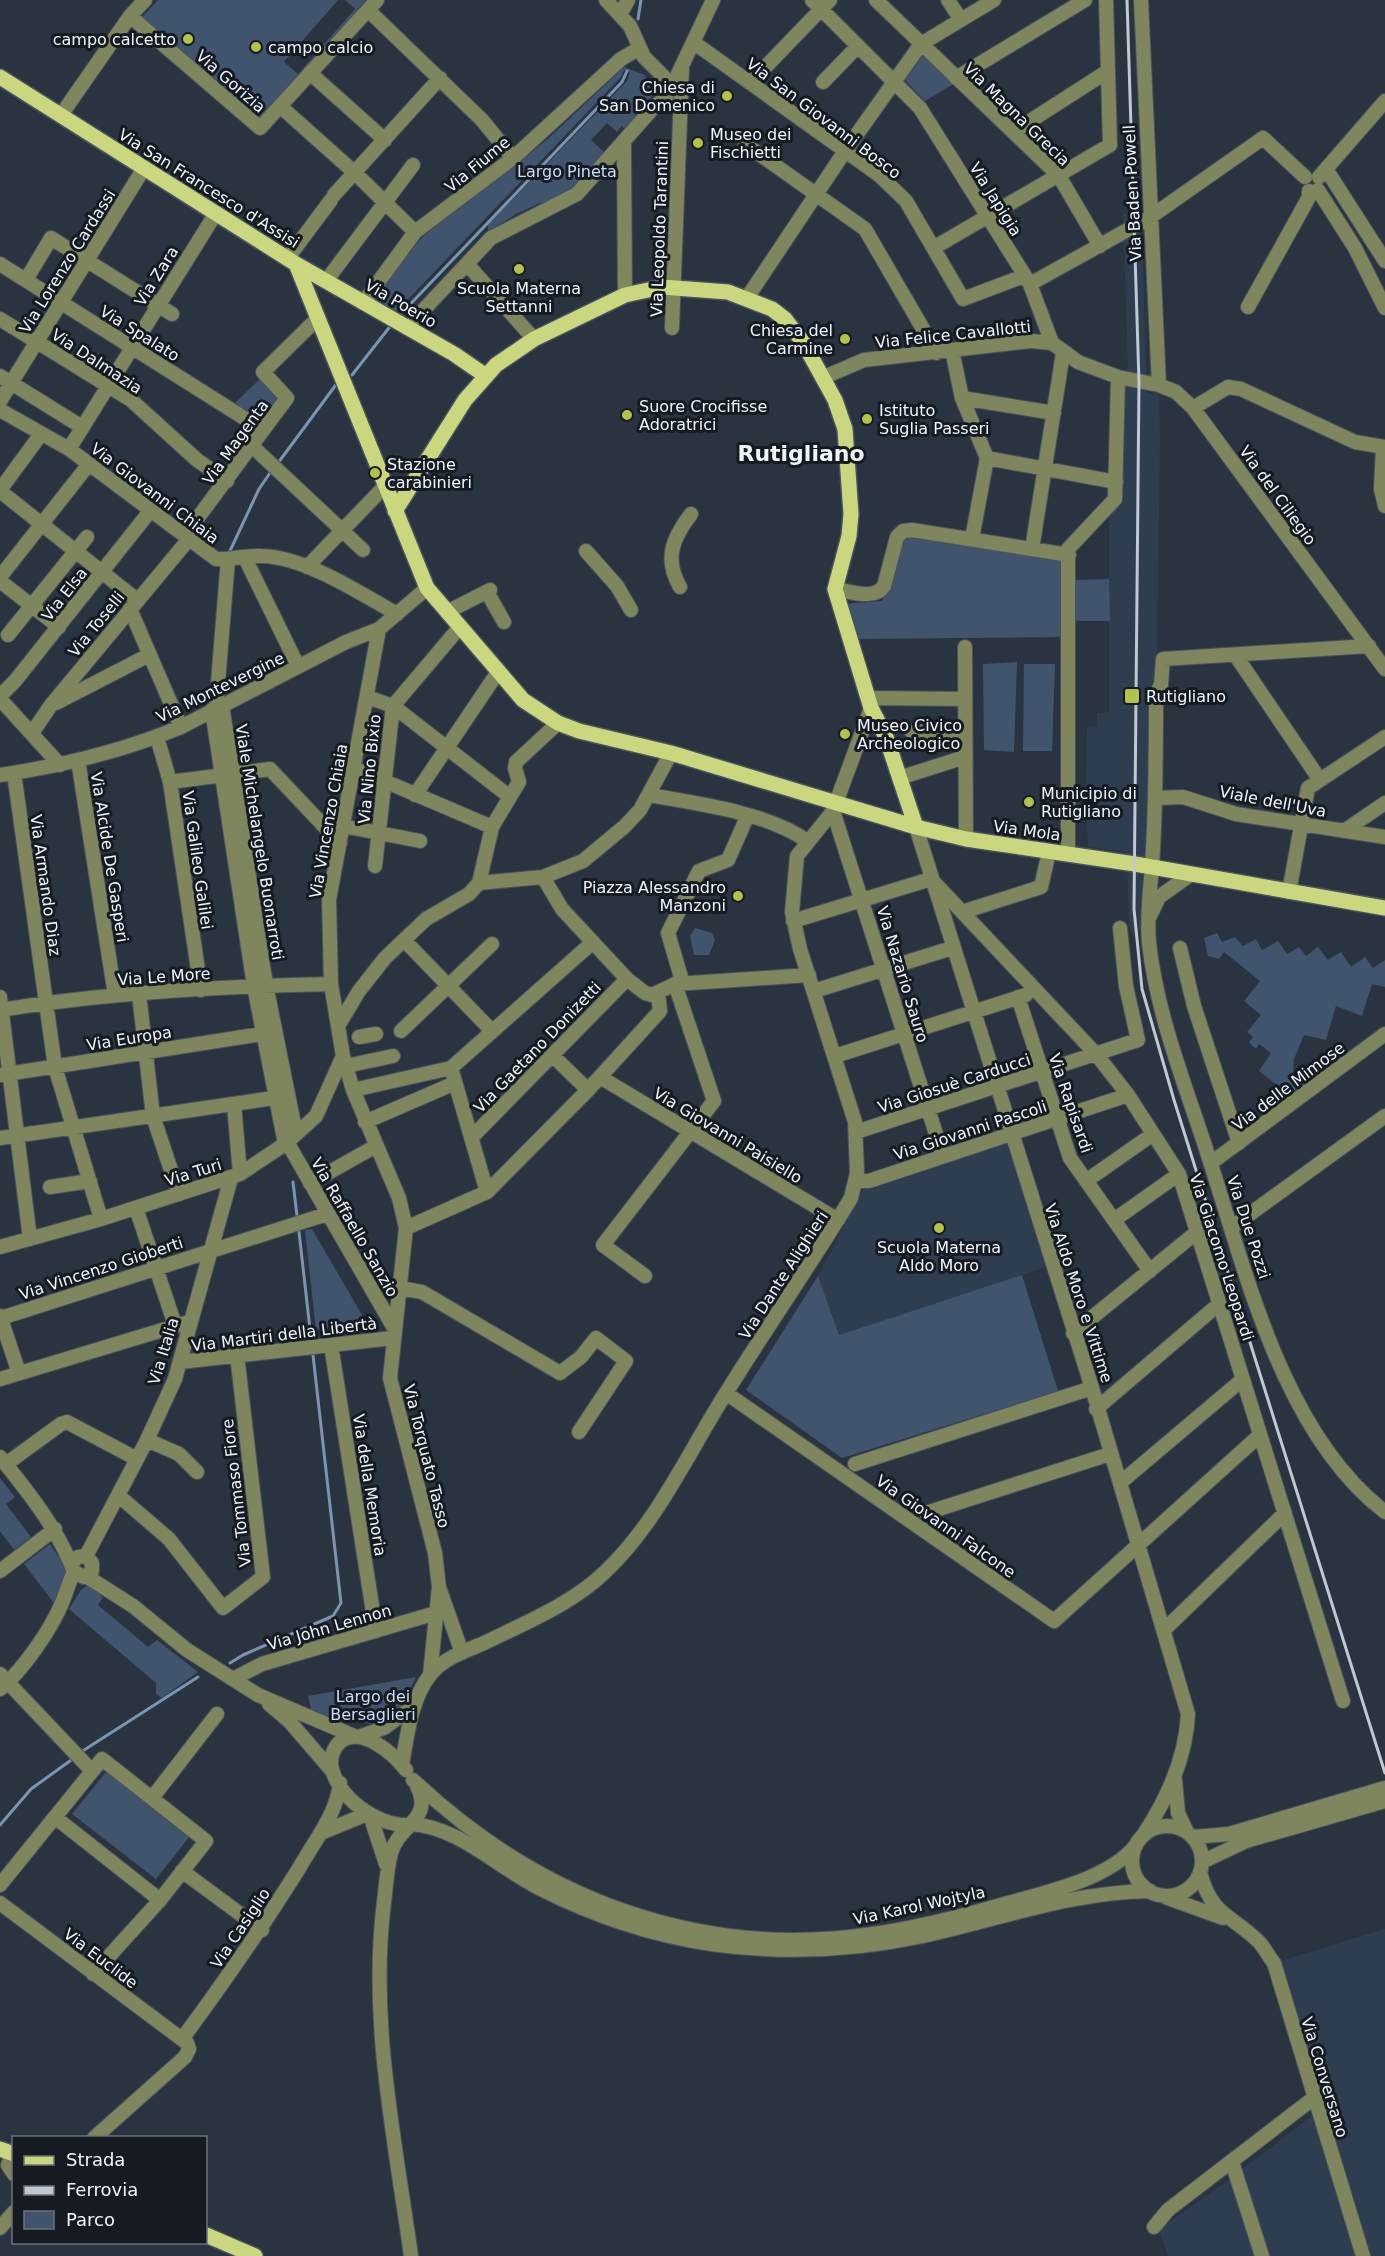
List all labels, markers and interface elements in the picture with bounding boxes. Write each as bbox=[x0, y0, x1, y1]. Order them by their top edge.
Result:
place label: campo calcetto bbox=[53, 30, 176, 49]
marker: campo calcetto bbox=[181, 32, 195, 46]
place label: campo calcio bbox=[268, 38, 373, 57]
marker: campo calcio bbox=[249, 40, 263, 54]
street label: Via Gorizia bbox=[192, 46, 269, 117]
street label: Via San Giovanni Bosco bbox=[743, 54, 905, 183]
street label: Via Magna Grecia bbox=[960, 59, 1074, 170]
place label: Chiesa di San Domenico bbox=[599, 78, 715, 115]
marker: Chiesa di San Domenico bbox=[720, 89, 734, 103]
street label: Via Baden Powell bbox=[1119, 124, 1146, 262]
street label: Via San Francesco d'Assisi bbox=[115, 125, 303, 252]
place label: Museo dei Fischietti bbox=[710, 125, 791, 162]
street label: Via Fiume bbox=[441, 132, 514, 196]
marker: Museo dei Fischietti bbox=[691, 136, 705, 150]
street label: Via Leopoldo Tarantini bbox=[647, 141, 672, 317]
street label: Via Japigia bbox=[965, 159, 1026, 240]
park label: Largo Pineta bbox=[517, 162, 617, 181]
street label: Via Lorenzo Cardassi bbox=[15, 186, 120, 337]
street label: Via Zara bbox=[131, 243, 182, 310]
marker: Scuola Materna Settanni bbox=[512, 262, 526, 276]
street label: Via Poerio bbox=[362, 275, 440, 332]
place label: Scuola Materna Settanni bbox=[457, 279, 581, 316]
street label: Via Spalato bbox=[96, 301, 183, 365]
street label: Via Felice Cavallotti bbox=[874, 317, 1032, 352]
place label: Chiesa del Carmine bbox=[750, 321, 833, 358]
street label: Via Dalmazia bbox=[48, 325, 146, 398]
marker: Chiesa del Carmine bbox=[838, 332, 852, 346]
street label: Via Magenta bbox=[198, 396, 272, 488]
place label: Suore Crocifisse Adoratrici bbox=[639, 397, 767, 434]
place label: Istituto Suglia Passeri bbox=[879, 401, 990, 438]
marker: Suore Crocifisse Adoratrici bbox=[620, 408, 634, 422]
marker: Istituto Suglia Passeri bbox=[860, 412, 874, 426]
street label: Via Giovanni Chiaia bbox=[87, 439, 222, 548]
district label: Rutigliano bbox=[737, 441, 865, 466]
street label: Via del Ciliegio bbox=[1235, 442, 1320, 549]
place label: Stazione carabinieri bbox=[387, 455, 472, 492]
marker: Stazione carabinieri bbox=[368, 466, 382, 480]
street label: Via Elsa bbox=[38, 564, 91, 625]
street label: Via Toselli bbox=[64, 588, 128, 661]
street label: Via Montevergine bbox=[153, 648, 287, 727]
marker: Rutigliano bbox=[1123, 687, 1141, 705]
place label: Rutigliano bbox=[1146, 687, 1226, 706]
street label: Via Nino Bixio bbox=[354, 713, 385, 825]
place label: Museo Civico Archeologico bbox=[857, 716, 962, 753]
street label: Viale Michelangelo Buonarroti bbox=[231, 723, 288, 962]
marker: Museo Civico Archeologico bbox=[838, 727, 852, 741]
street label: Via Vincenzo Chiaia bbox=[306, 742, 351, 900]
street label: Via Alcide De Gasperi bbox=[87, 770, 132, 944]
street label: Viale dell'Uva bbox=[1218, 782, 1328, 821]
place label: Municipio di Rutigliano bbox=[1041, 784, 1137, 821]
street label: Via Galileo Galilei bbox=[178, 789, 217, 931]
marker: Municipio di Rutigliano bbox=[1022, 795, 1036, 809]
street label: Via Armando Diaz bbox=[26, 813, 65, 957]
street label: Via Mola bbox=[992, 816, 1062, 845]
place label: Piazza Alessandro Manzoni bbox=[583, 878, 726, 915]
marker: Piazza Alessandro Manzoni bbox=[731, 889, 745, 903]
street label: Via Nazario Sauro bbox=[873, 904, 932, 1045]
street label: Via Le More bbox=[117, 964, 211, 989]
street label: Via Gaetano Donizetti bbox=[470, 978, 605, 1117]
street label: Via Europa bbox=[85, 1022, 173, 1055]
street label: Via delle Mimose bbox=[1228, 1038, 1348, 1135]
street label: Via Giosuè Carducci bbox=[875, 1050, 1033, 1117]
street label: Via Rapisardi bbox=[1045, 1051, 1096, 1155]
street label: Via Giovanni Paisiello bbox=[650, 1083, 806, 1187]
street label: Via Giovanni Pascoli bbox=[891, 1097, 1049, 1164]
street label: Via Raffaello Sanzio bbox=[307, 1154, 402, 1300]
street label: Via Turi bbox=[162, 1155, 224, 1190]
street label: Via Giacomo Leopardi bbox=[1185, 1171, 1258, 1343]
street label: Via Due Pozzi bbox=[1223, 1173, 1274, 1281]
street label: Via Aldo Moro e Vittime bbox=[1041, 1201, 1117, 1385]
street label: Via Dante Alighieri bbox=[735, 1208, 832, 1343]
marker: Scuola Materna Aldo Moro bbox=[932, 1221, 946, 1235]
street label: Via Vincenzo Gioberti bbox=[17, 1233, 185, 1304]
place label: Scuola Materna Aldo Moro bbox=[877, 1238, 1001, 1275]
street label: Via Martiri della Libertà bbox=[190, 1314, 378, 1355]
street label: Via Italia bbox=[144, 1315, 183, 1387]
street label: Via Torquato Tasso bbox=[399, 1382, 454, 1530]
street label: Via della Memoria bbox=[349, 1413, 390, 1557]
street label: Via Tommaso Fiore bbox=[218, 1418, 255, 1568]
street label: Via Giovanni Falcone bbox=[872, 1471, 1019, 1582]
street label: Via John Lennon bbox=[265, 1601, 394, 1654]
park label: Largo dei Bersaglieri bbox=[330, 1687, 416, 1724]
street label: Via Karol Wojtyla bbox=[851, 1882, 987, 1929]
street label: Via Casiglio bbox=[207, 1885, 274, 1972]
street label: Via Euclide bbox=[60, 1924, 142, 1992]
street label: Via Conversano bbox=[1297, 2015, 1352, 2140]
legend bbox=[12, 2136, 207, 2244]
text: Strada bbox=[66, 2149, 125, 2170]
text: Ferrovia bbox=[66, 2179, 138, 2200]
text: Parco bbox=[66, 2209, 115, 2230]

